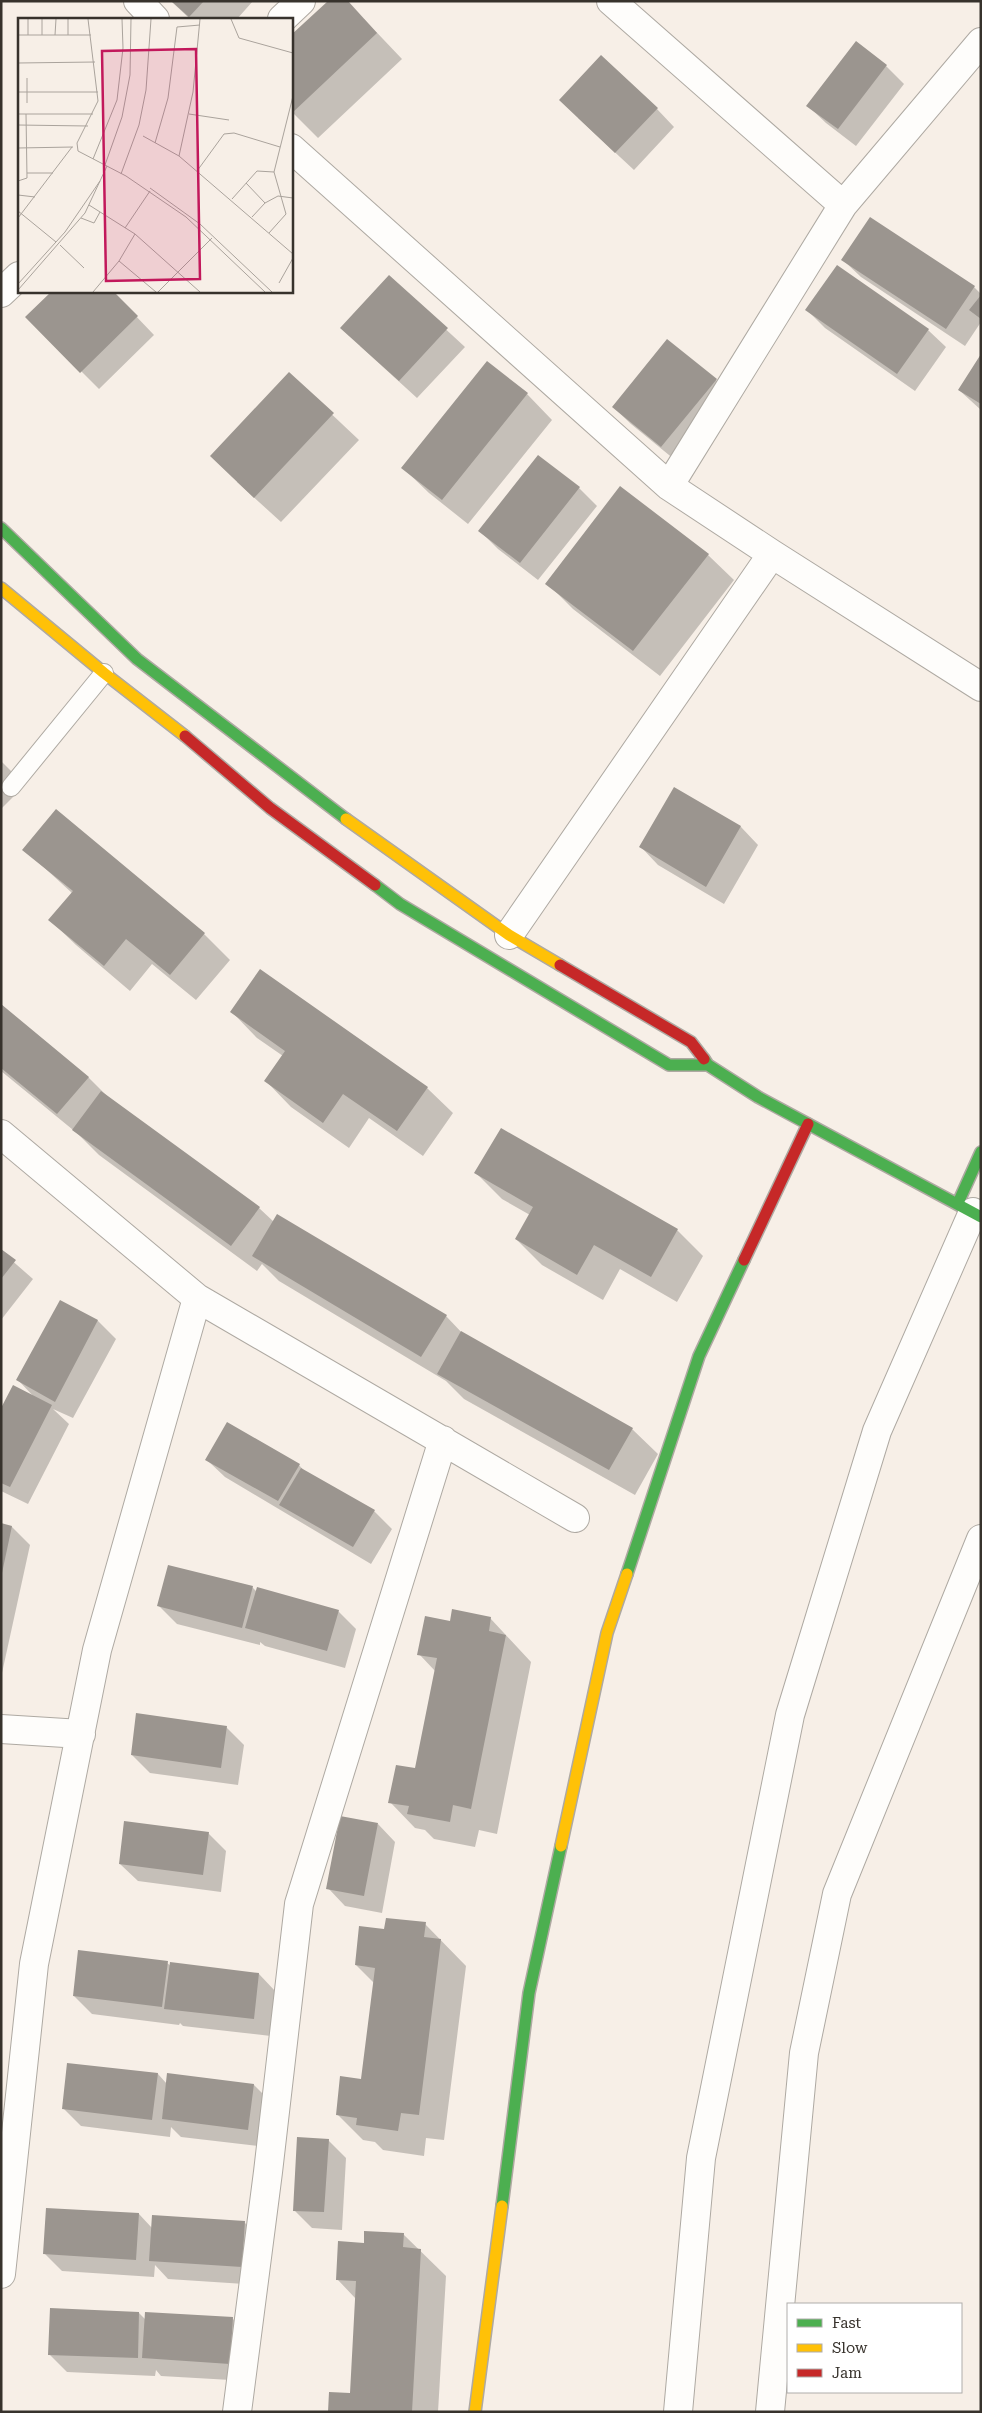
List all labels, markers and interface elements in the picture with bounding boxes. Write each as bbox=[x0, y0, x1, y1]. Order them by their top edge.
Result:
inset map bbox=[18, 18, 292, 292]
legend bbox=[787, 2303, 962, 2393]
text: Fast bbox=[832, 2314, 862, 2332]
text: Slow bbox=[832, 2339, 868, 2357]
text: Jam bbox=[832, 2364, 862, 2382]

